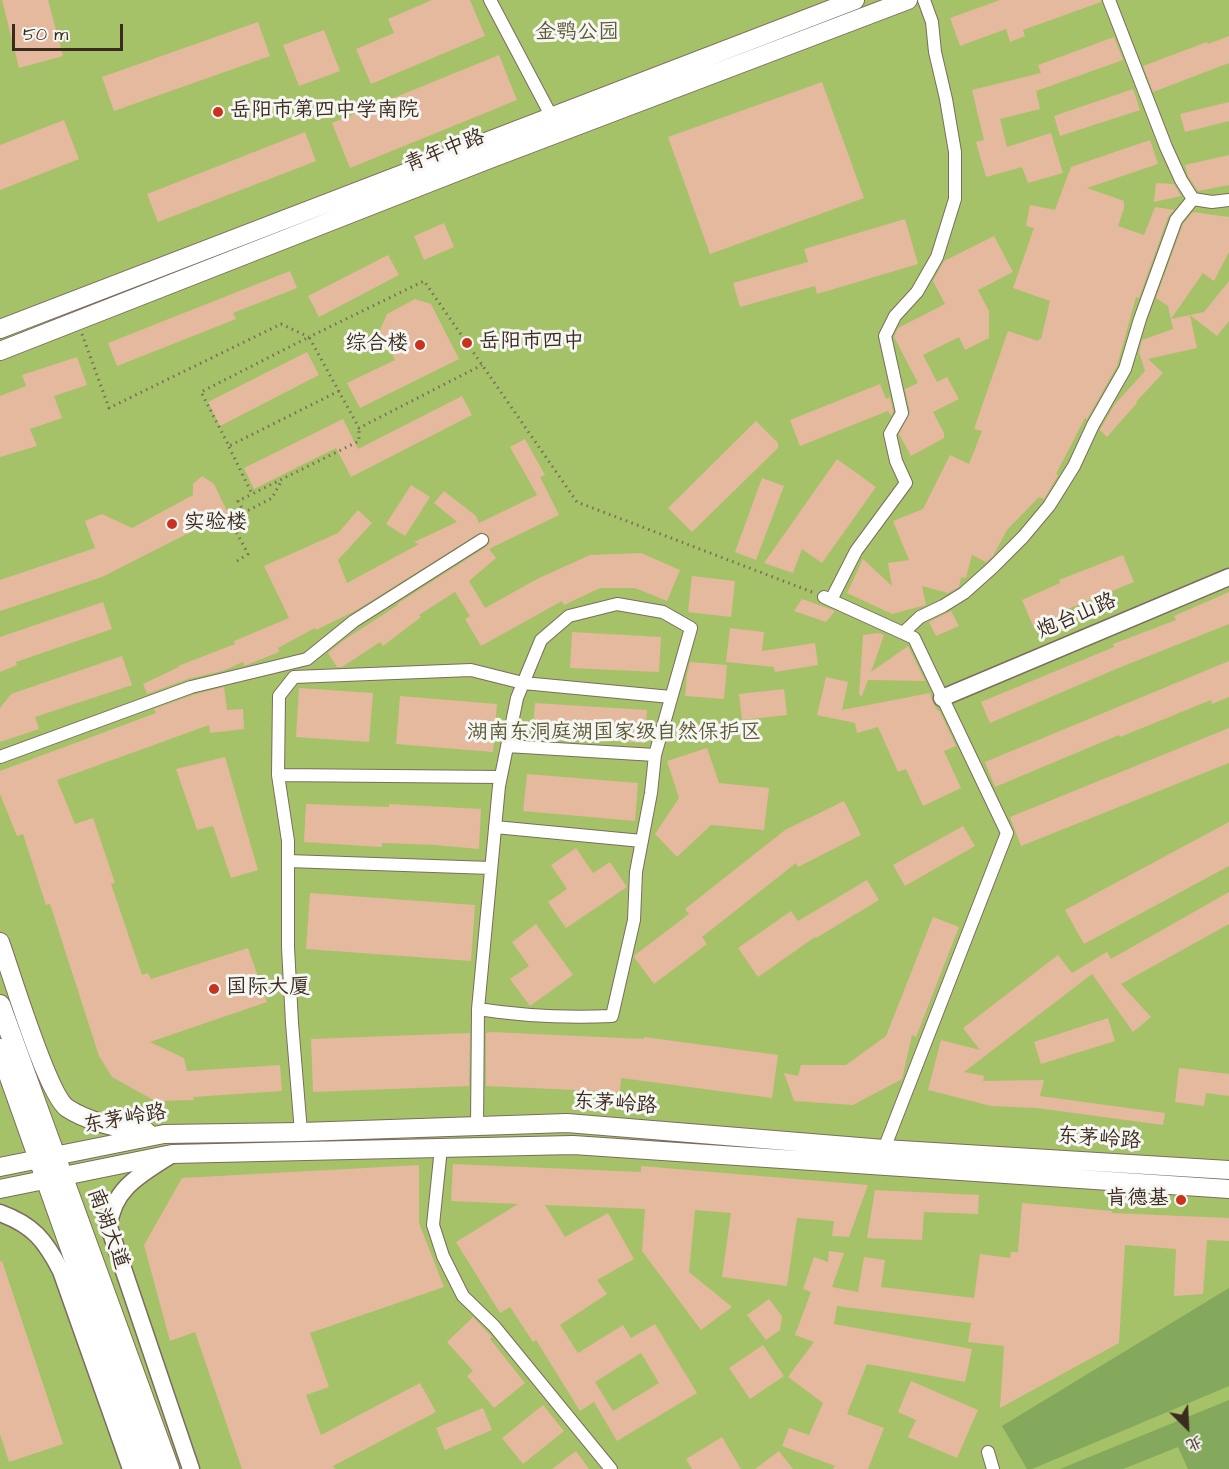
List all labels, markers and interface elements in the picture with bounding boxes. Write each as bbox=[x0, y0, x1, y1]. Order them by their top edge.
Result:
scale bar bbox=[15, 12, 126, 50]
park label: 金鹗公园 bbox=[535, 21, 619, 47]
text: 50 m bbox=[23, 22, 68, 47]
place label: 岳阳市第四中学南院 bbox=[230, 99, 419, 125]
marker: 岳阳市第四中学南院 bbox=[211, 105, 225, 119]
street label: 青年中路 bbox=[401, 125, 489, 179]
place label: 岳阳市四中 bbox=[479, 330, 584, 356]
place label: 综合楼 bbox=[345, 332, 408, 358]
marker: 岳阳市四中 bbox=[460, 336, 474, 350]
marker: 综合楼 bbox=[413, 338, 427, 352]
place label: 实验楼 bbox=[184, 511, 247, 537]
marker: 实验楼 bbox=[165, 517, 179, 531]
street label: 炮台山路 bbox=[1033, 589, 1121, 645]
park label: 湖南东洞庭湖国家级自然保护区 bbox=[467, 721, 761, 747]
place label: 国际大厦 bbox=[226, 976, 310, 1002]
marker: 国际大厦 bbox=[207, 982, 221, 996]
street label: 东茅岭路 bbox=[572, 1090, 658, 1120]
street label: 东茅岭路 bbox=[81, 1100, 169, 1140]
street label: 东茅岭路 bbox=[1056, 1125, 1142, 1155]
street label: 南湖大道 bbox=[81, 1185, 133, 1273]
place label: 肯德基 bbox=[1106, 1187, 1169, 1213]
marker: 肯德基 bbox=[1174, 1193, 1188, 1207]
north arrow bbox=[1157, 1397, 1217, 1457]
text: 北 bbox=[1183, 1430, 1206, 1457]

